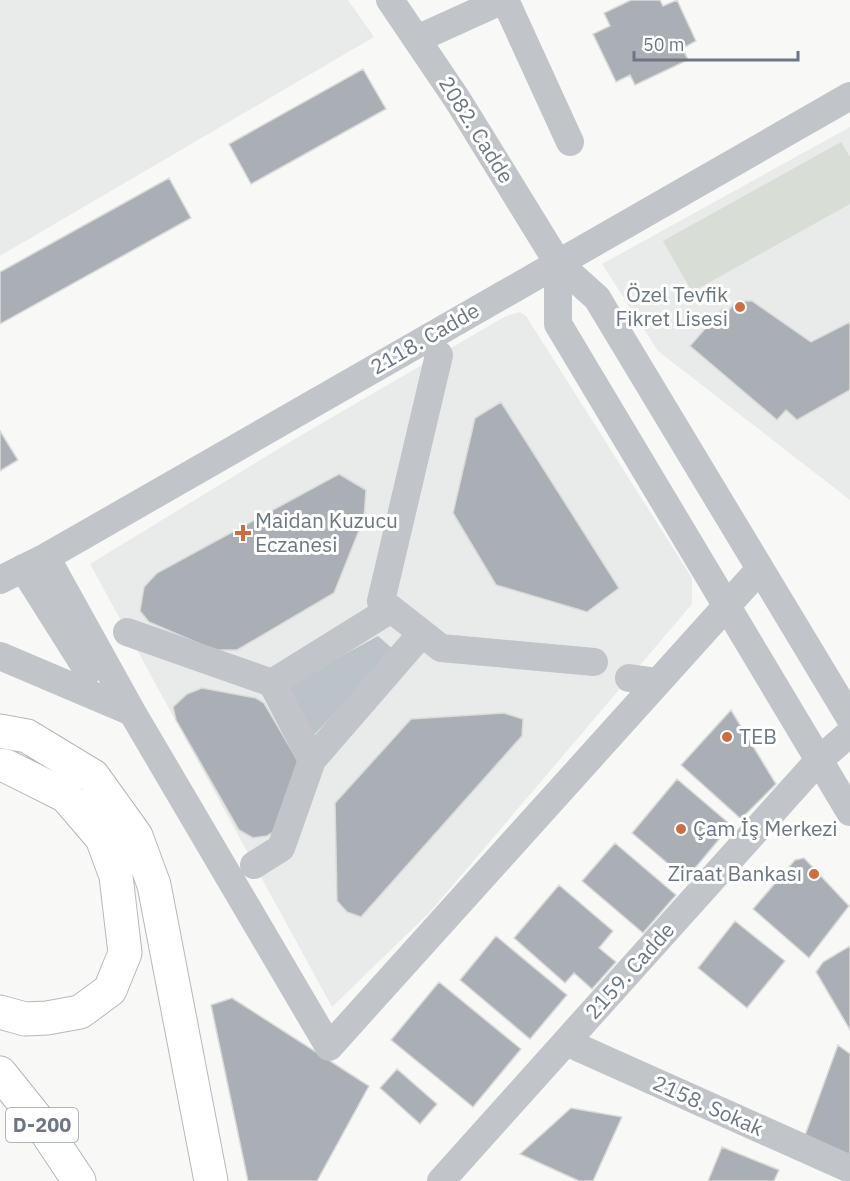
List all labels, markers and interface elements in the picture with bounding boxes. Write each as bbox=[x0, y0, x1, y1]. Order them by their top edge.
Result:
scale bar bbox=[634, 24, 798, 62]
text: 50 m bbox=[643, 33, 685, 56]
street label: 2082. Cadde bbox=[433, 71, 521, 188]
place label: Özel Tevfik Fikret Lisesi bbox=[615, 280, 728, 332]
street label: 2118. Cadde bbox=[365, 296, 484, 381]
marker: Özel Tevfik Fikret Lisesi bbox=[733, 300, 747, 314]
place label: Maidan Kuzucu Eczanesi bbox=[255, 506, 398, 558]
marker: Maidan Kuzucu Eczanesi bbox=[236, 526, 250, 540]
place label: TEB bbox=[739, 722, 777, 750]
marker: TEB bbox=[720, 730, 734, 744]
place label: Çam İş Merkezi bbox=[693, 814, 838, 842]
marker: Çam İş Merkezi bbox=[674, 822, 688, 836]
place label: Ziraat Bankası bbox=[668, 859, 802, 887]
marker: Ziraat Bankası bbox=[807, 867, 821, 881]
street label: 2159. Cadde bbox=[578, 916, 680, 1025]
street label: 2158. Sokak bbox=[649, 1068, 768, 1142]
road number: D-200 bbox=[6, 1108, 78, 1142]

